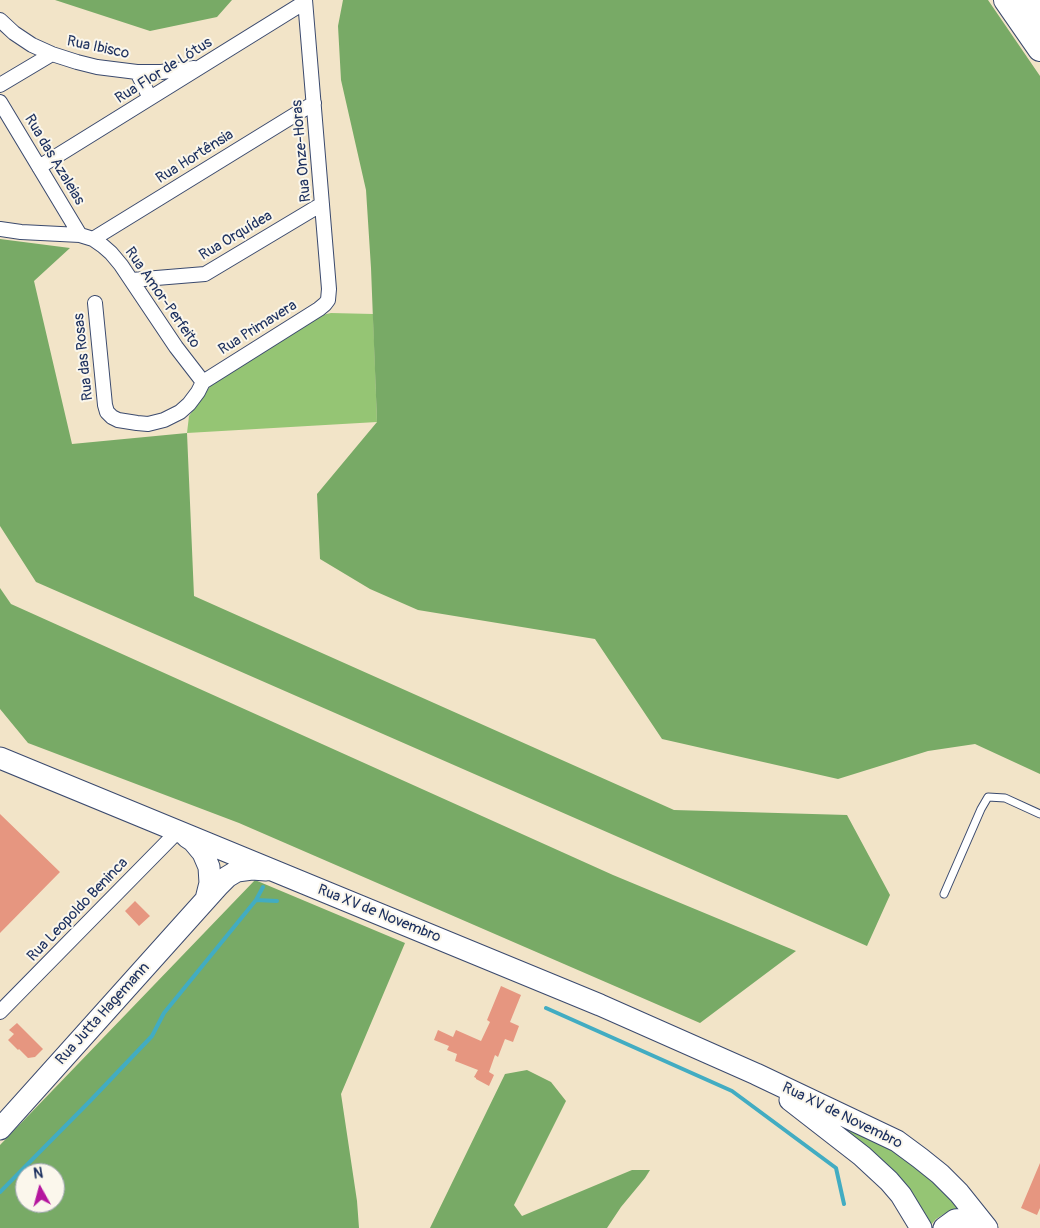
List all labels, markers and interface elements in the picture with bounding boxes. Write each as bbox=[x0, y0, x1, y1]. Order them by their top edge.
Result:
street label: Rua Ibisco bbox=[65, 33, 131, 63]
street label: Rua Flor de Lótus bbox=[112, 34, 216, 108]
street label: Rua Onze-Horas bbox=[289, 99, 315, 203]
street label: Rua das Azaleias bbox=[20, 111, 88, 209]
street label: Rua Hortênsia bbox=[153, 126, 237, 188]
street label: Rua Orquídea bbox=[196, 207, 276, 265]
street label: Rua Amor-Perfeito bbox=[120, 244, 204, 352]
street label: Rua Primavera bbox=[216, 297, 300, 359]
street label: Rua das Rosas bbox=[70, 312, 98, 402]
street label: Rua Leopoldo Beninca bbox=[24, 854, 132, 966]
street label: Rua XV de Novembro bbox=[315, 881, 443, 947]
street label: Rua Jutta Hagemann bbox=[52, 959, 154, 1069]
street label: Rua XV de Novembro bbox=[779, 1079, 905, 1153]
north arrow bbox=[15, 1163, 65, 1213]
text: N bbox=[32, 1165, 44, 1183]

